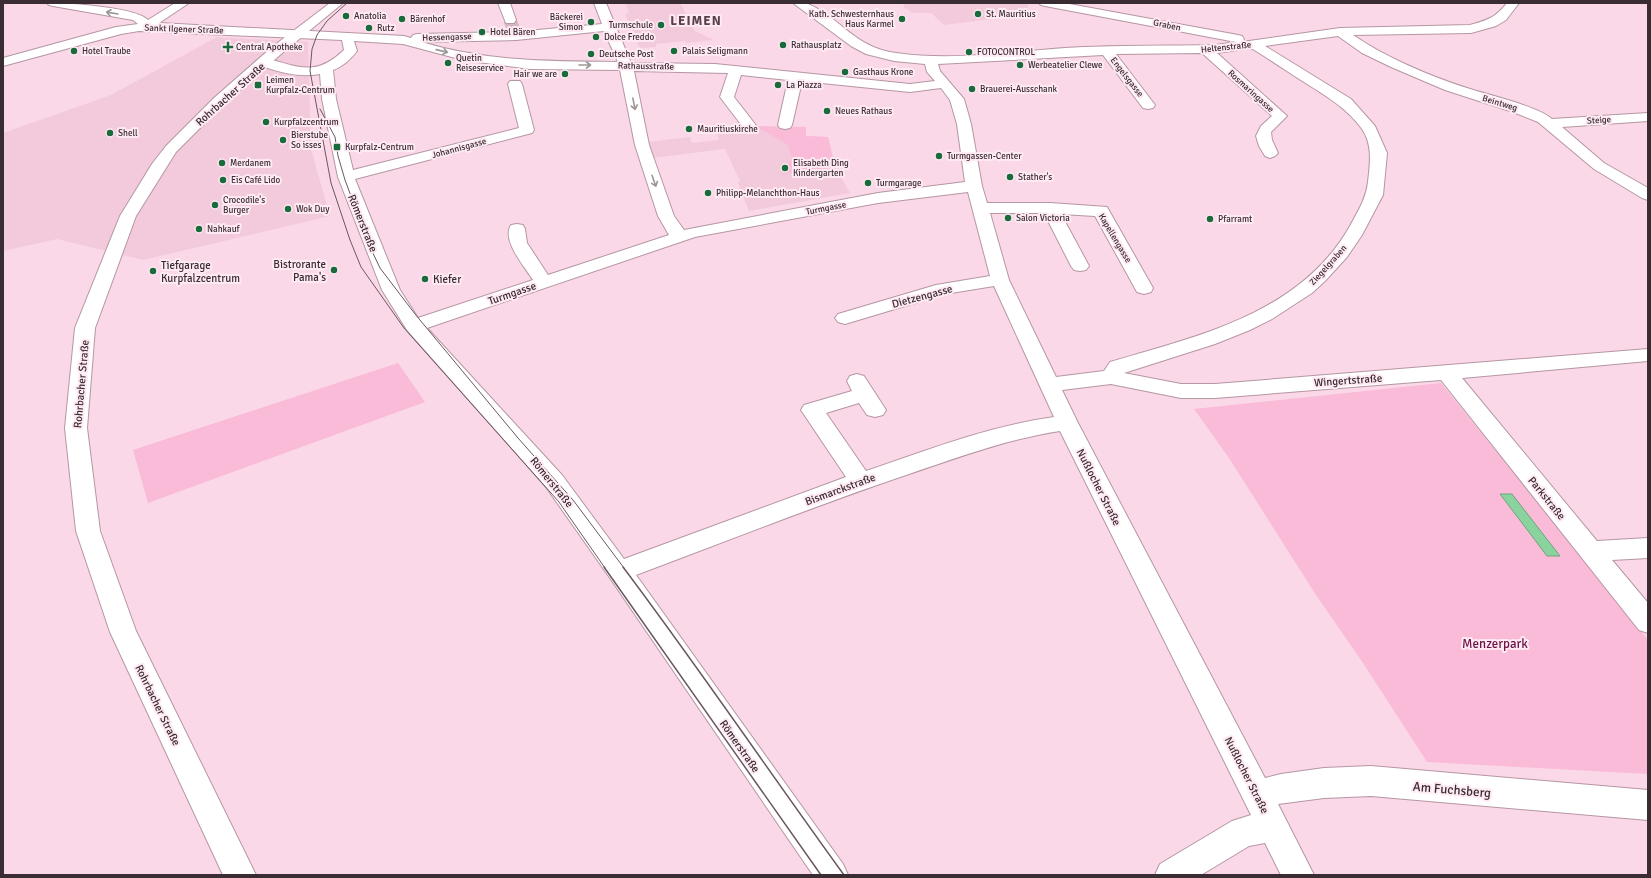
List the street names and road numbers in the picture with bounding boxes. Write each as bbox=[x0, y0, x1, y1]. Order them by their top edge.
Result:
street label: Graben bbox=[1152, 17, 1182, 34]
street label: Sankt Ilgener Straße bbox=[144, 23, 224, 36]
street label: Hessengasse bbox=[422, 31, 472, 44]
street label: Heltenstraße bbox=[1200, 39, 1252, 56]
street label: Engelsgasse bbox=[1108, 55, 1146, 100]
street label: Rohrbacher Straße bbox=[193, 60, 268, 129]
street label: Rathausstraße bbox=[618, 61, 675, 72]
street label: Rosmaringasse bbox=[1225, 68, 1276, 115]
street label: Beintweg bbox=[1481, 93, 1519, 114]
street label: Steige bbox=[1587, 114, 1612, 127]
street label: Johannisgasse bbox=[431, 136, 488, 161]
street label: Römerstraße bbox=[345, 192, 380, 254]
street label: Turmgasse bbox=[805, 199, 848, 218]
street label: Kapellengasse bbox=[1096, 212, 1134, 265]
street label: Ziegelgraben bbox=[1307, 243, 1349, 288]
street label: Turmgasse bbox=[486, 279, 538, 308]
street label: Dietzengasse bbox=[890, 282, 954, 311]
street label: Rohrbacher Straße bbox=[71, 339, 92, 429]
street label: Wingertstraße bbox=[1313, 372, 1383, 389]
street label: Nußlocher Straße bbox=[1074, 447, 1123, 528]
street label: Römerstraße bbox=[527, 454, 576, 510]
street label: Bismarckstraße bbox=[803, 471, 877, 508]
street label: Parkstraße bbox=[1525, 474, 1568, 523]
street label: Rohrbacher Straße bbox=[132, 663, 183, 748]
street label: Römerstraße bbox=[717, 718, 762, 775]
street label: Nußlocher Straße bbox=[1222, 735, 1271, 816]
street label: Am Fuchsberg bbox=[1412, 779, 1492, 801]

